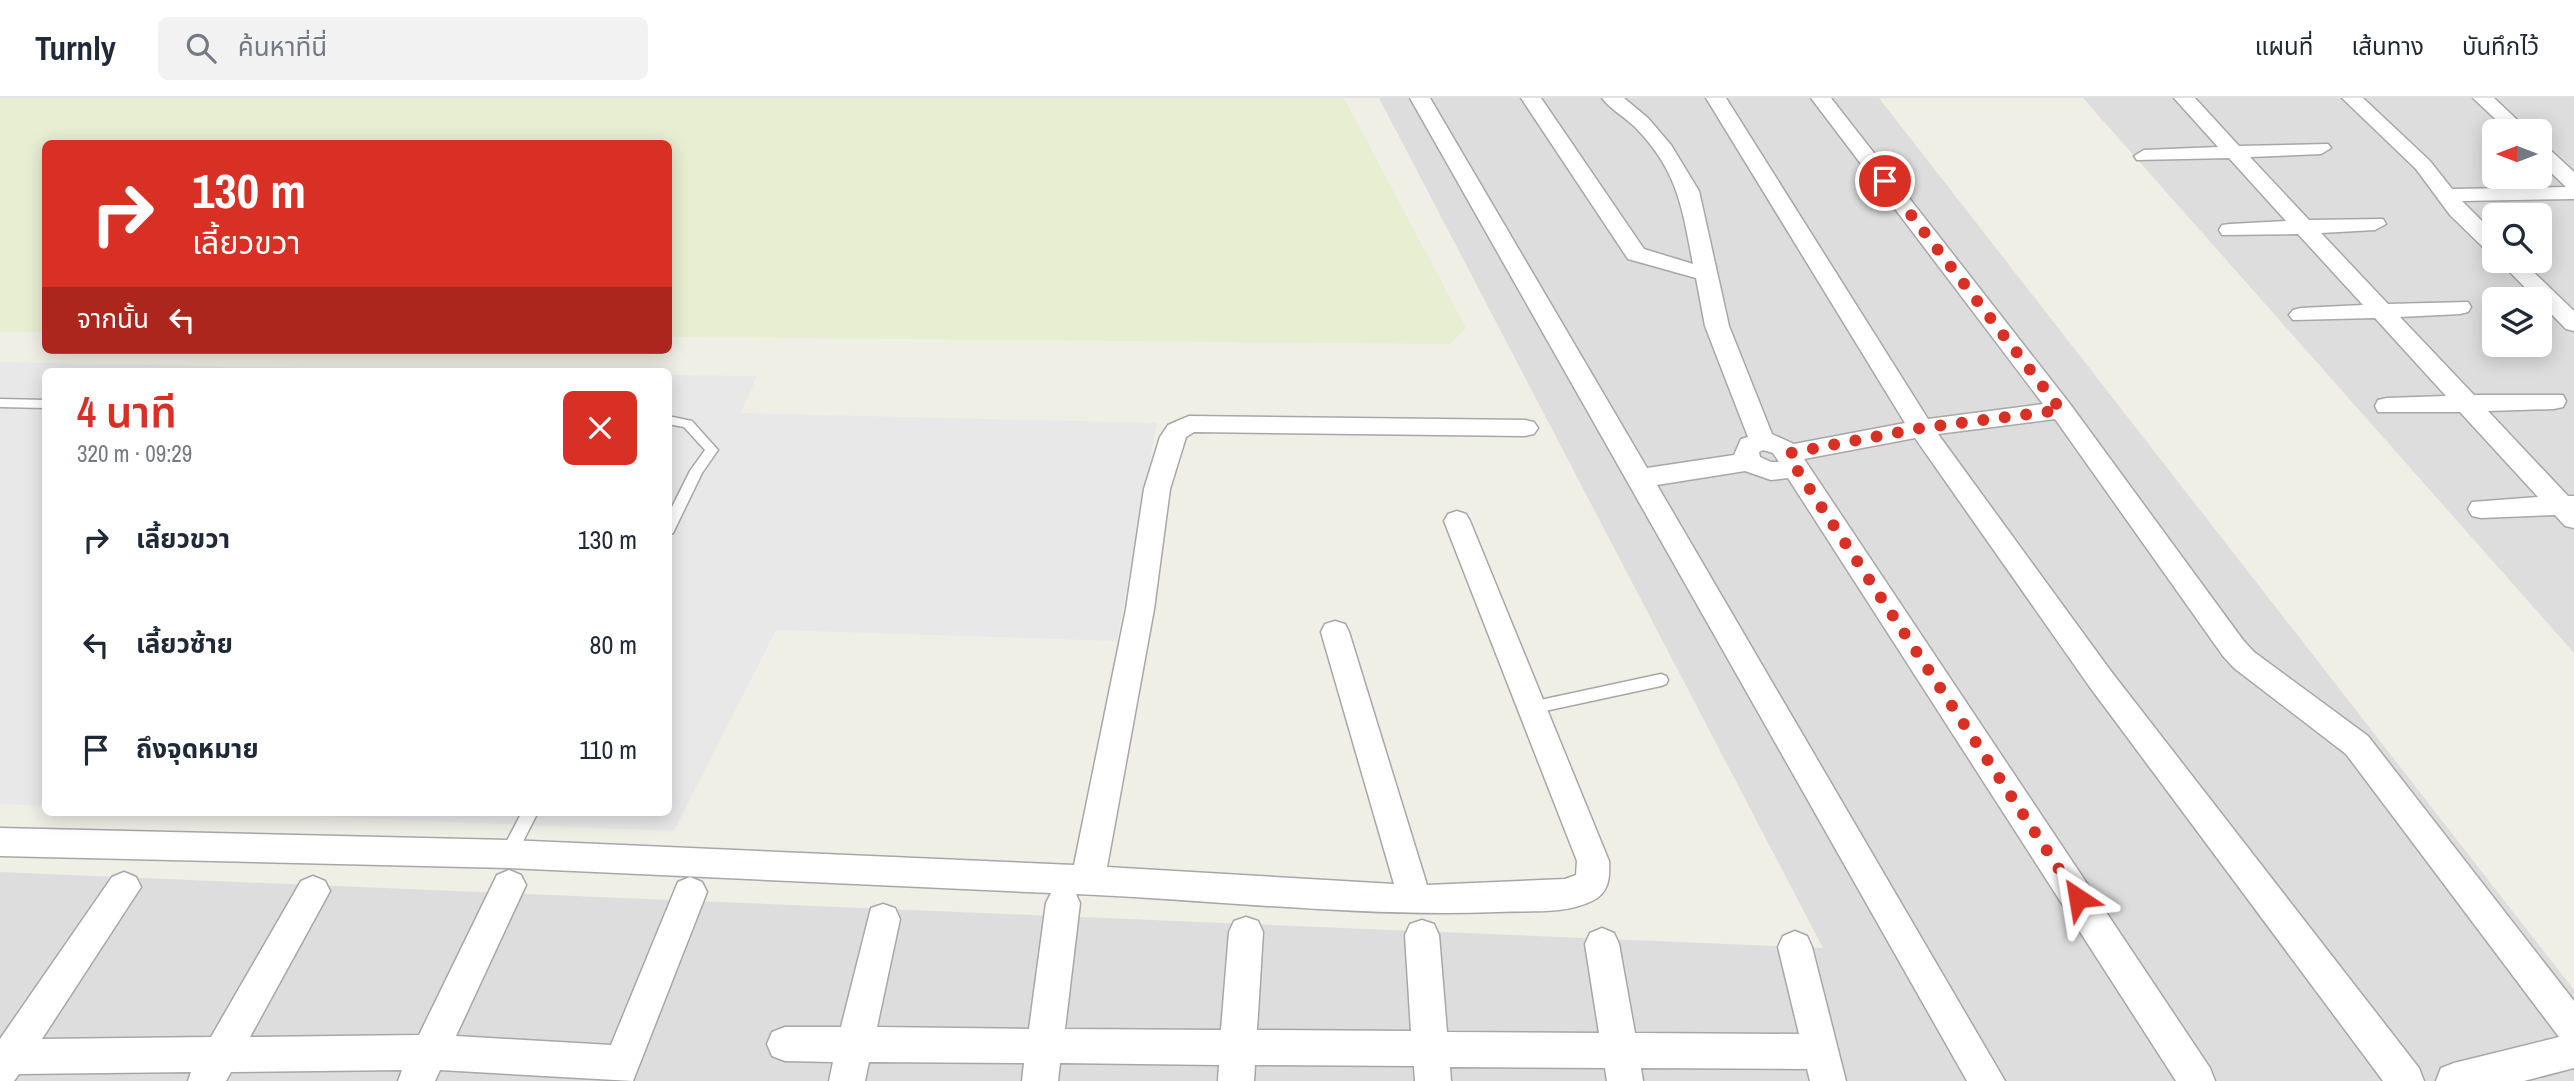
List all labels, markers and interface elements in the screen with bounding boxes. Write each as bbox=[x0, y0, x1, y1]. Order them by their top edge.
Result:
search box bbox=[158, 17, 648, 80]
text: Turnly bbox=[35, 26, 116, 70]
icon: search bbox=[182, 29, 220, 67]
text: ค้นหาที่นี่ bbox=[238, 29, 327, 64]
text: แผนที่ bbox=[2255, 30, 2313, 62]
text: เส้นทาง bbox=[2351, 30, 2424, 62]
text: บันทึกไว้ bbox=[2462, 30, 2539, 62]
north arrow bbox=[2482, 119, 2552, 189]
map controls bbox=[2482, 119, 2552, 357]
pin bbox=[1855, 151, 1915, 211]
text: 130 m bbox=[192, 157, 306, 223]
icon: arrive bbox=[1866, 162, 1904, 200]
icon: right bbox=[77, 168, 168, 259]
button: search bbox=[2482, 203, 2552, 273]
text: เลี้ยวขวา bbox=[192, 221, 300, 264]
button: layers bbox=[2482, 287, 2552, 357]
text: จากนั้น bbox=[77, 301, 149, 336]
icon: left bbox=[163, 301, 201, 339]
text: 4 นาที bbox=[77, 384, 177, 440]
button: close bbox=[563, 391, 637, 465]
text: 320 m · 09:29 bbox=[77, 438, 192, 469]
icon: right bbox=[77, 521, 115, 559]
text: เลี้ยวขวา bbox=[136, 521, 230, 556]
text: 130 m bbox=[578, 522, 637, 557]
icon: left bbox=[77, 626, 115, 664]
text: เลี้ยวซ้าย bbox=[136, 626, 233, 661]
text: 80 m bbox=[590, 627, 637, 662]
icon: arrive bbox=[77, 731, 115, 769]
text: ถึงจุดหมาย bbox=[136, 731, 259, 766]
text: 110 m bbox=[579, 732, 637, 767]
position arrow bbox=[2041, 861, 2115, 935]

